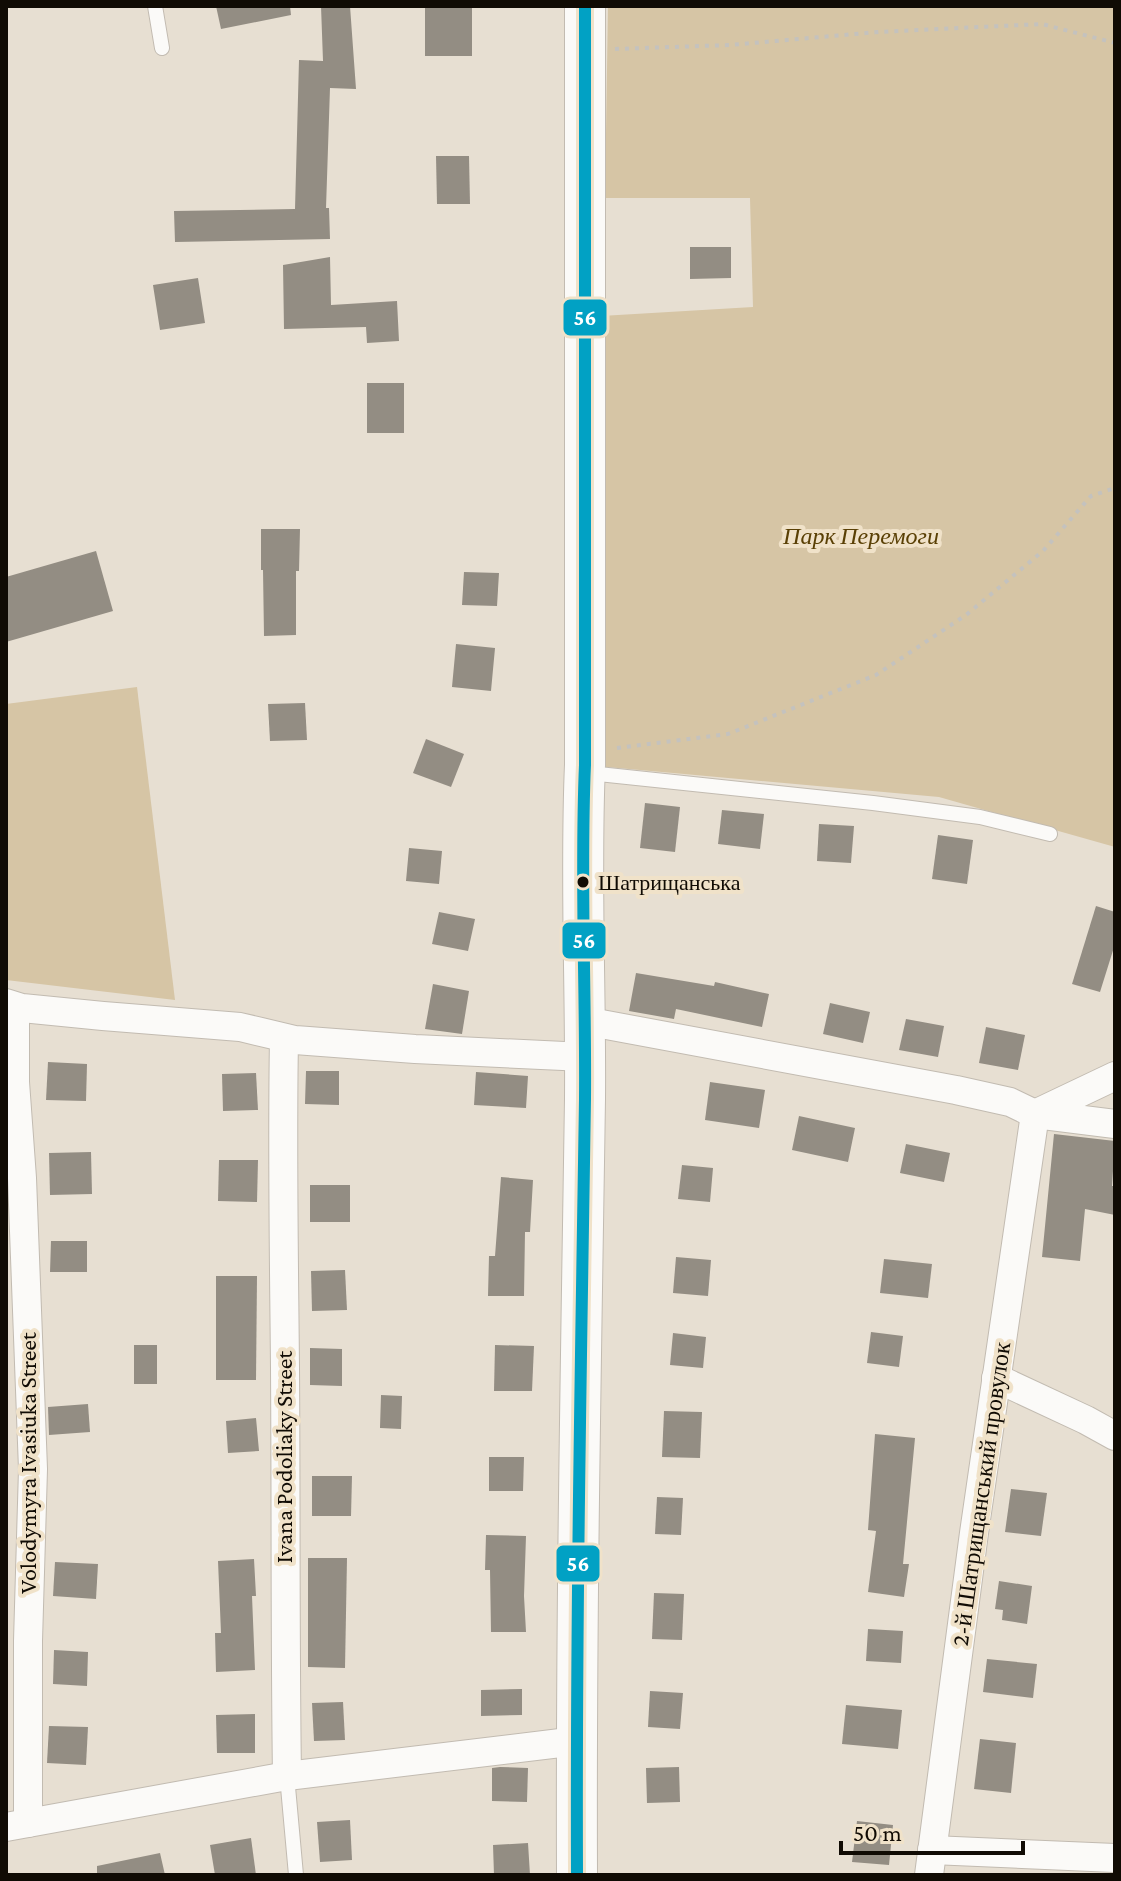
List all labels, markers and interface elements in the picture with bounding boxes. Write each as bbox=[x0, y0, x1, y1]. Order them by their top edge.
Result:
line badge: 56 bbox=[562, 298, 608, 337]
text: 56 bbox=[574, 305, 596, 330]
park label: Парк Перемоги bbox=[782, 522, 939, 549]
place label: Шатрищанська bbox=[598, 870, 741, 895]
marker: Шатрищанська bbox=[575, 874, 591, 890]
line badge: 56 bbox=[561, 921, 607, 960]
text: 56 bbox=[573, 928, 595, 953]
street label: Volodymyra Ivasiuka Street bbox=[14, 1331, 41, 1594]
street label: 2-й Шатрищанський провулок bbox=[946, 1340, 1015, 1648]
street label: Ivana Podoliaky Street bbox=[270, 1350, 297, 1563]
line badge: 56 bbox=[555, 1544, 601, 1583]
text: 56 bbox=[567, 1551, 589, 1576]
scale bar bbox=[841, 1805, 1023, 1855]
text: 50 m bbox=[853, 1819, 902, 1846]

